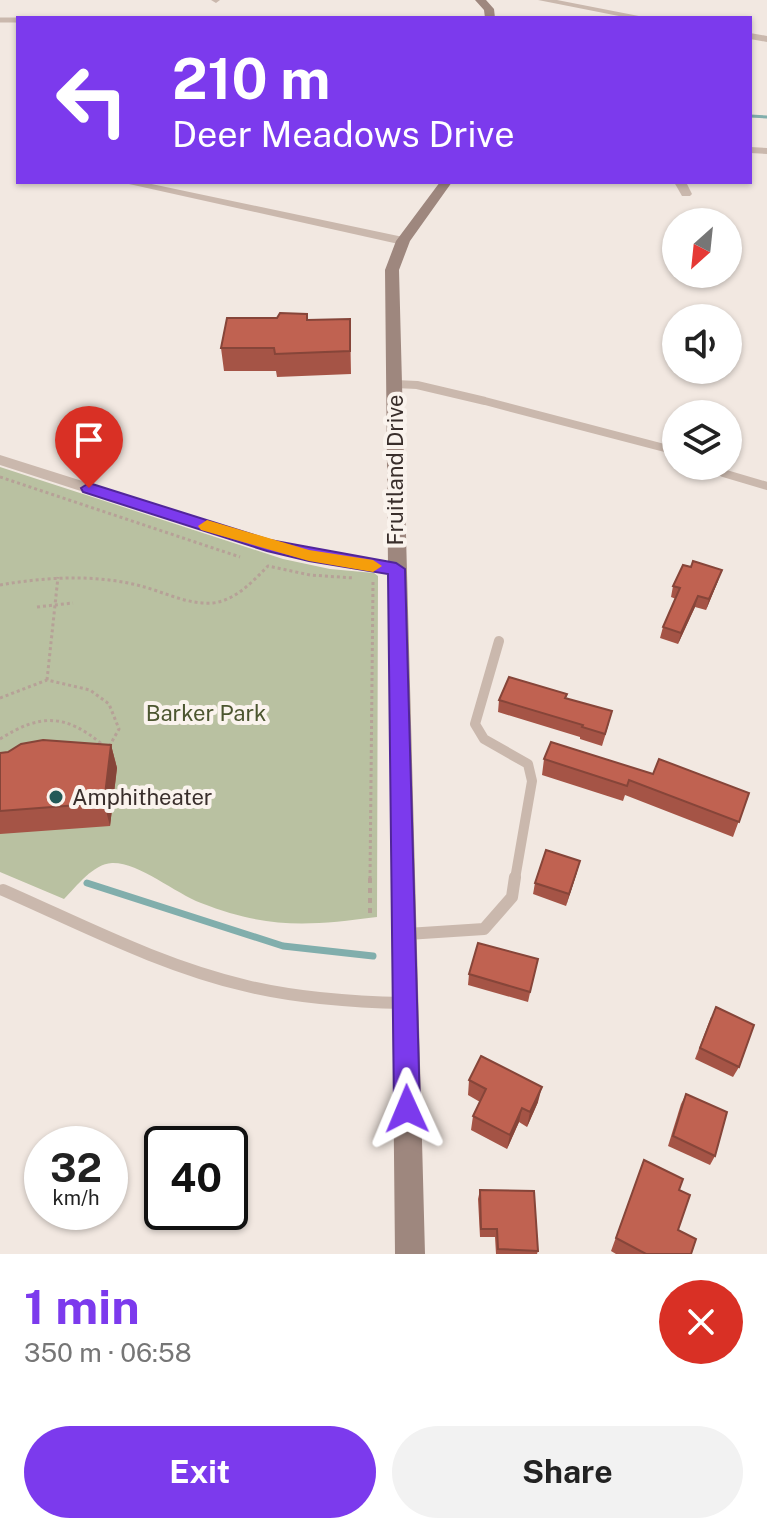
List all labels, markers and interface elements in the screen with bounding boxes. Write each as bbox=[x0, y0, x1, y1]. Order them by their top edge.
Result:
text: 210 m bbox=[172, 46, 330, 112]
icon: left bbox=[40, 48, 144, 152]
text: Deer Meadows Drive bbox=[172, 113, 515, 155]
north arrow bbox=[662, 208, 742, 288]
map controls bbox=[662, 208, 742, 480]
button: sound bbox=[662, 304, 742, 384]
street label: Fruitland Drive bbox=[382, 394, 408, 546]
button: layers bbox=[662, 400, 742, 480]
pin bbox=[55, 406, 123, 488]
icon: arrive bbox=[67, 418, 111, 462]
park label: Barker Park bbox=[146, 700, 266, 726]
place label: Amphitheater bbox=[72, 784, 212, 810]
marker: Amphitheater bbox=[47, 788, 65, 806]
position arrow bbox=[365, 1067, 449, 1151]
speed limit sign: 40 bbox=[144, 1126, 248, 1230]
text: 32 bbox=[50, 1144, 102, 1191]
text: km/h bbox=[52, 1186, 100, 1210]
text: 1 min bbox=[24, 1278, 140, 1335]
button: close bbox=[659, 1280, 743, 1364]
text: 350 m · 06:58 bbox=[24, 1337, 191, 1368]
button: Exit bbox=[24, 1426, 376, 1518]
button: Share bbox=[392, 1426, 743, 1518]

